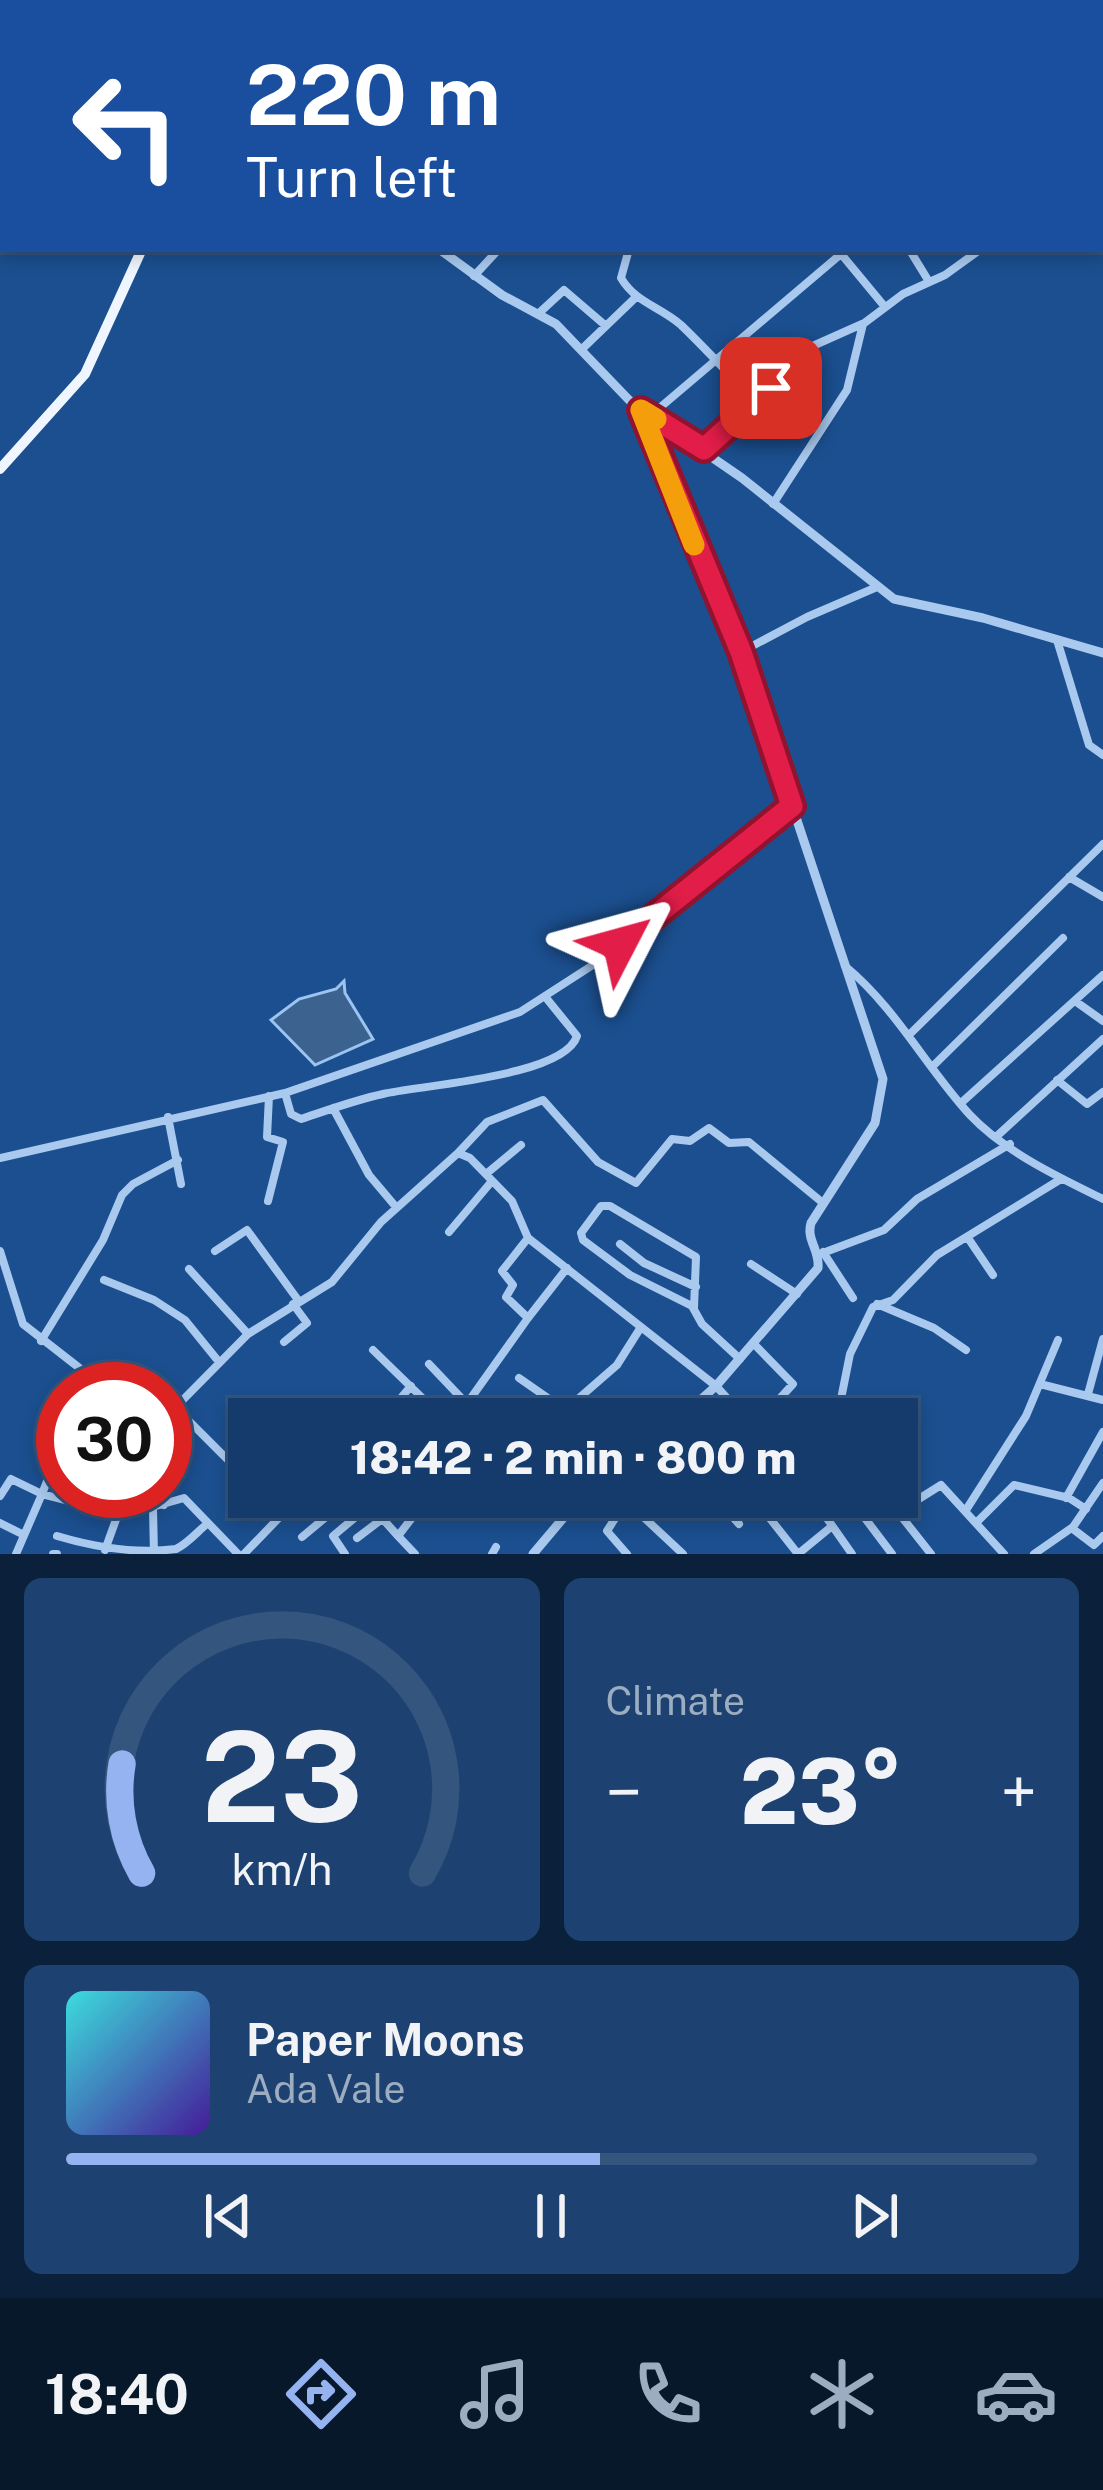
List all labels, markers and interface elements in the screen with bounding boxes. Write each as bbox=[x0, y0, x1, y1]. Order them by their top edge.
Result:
text: 220 m bbox=[246, 45, 501, 144]
icon: left bbox=[48, 48, 204, 204]
text: Turn left bbox=[246, 146, 457, 209]
pin bbox=[720, 337, 822, 439]
icon: arrive bbox=[738, 355, 804, 421]
position arrow bbox=[557, 881, 683, 1007]
speed limit sign: 30 bbox=[36, 1362, 192, 1518]
text: 18:42 · 2 min · 800 m bbox=[350, 1431, 796, 1484]
text: Climate bbox=[606, 1678, 745, 1724]
text: 23 bbox=[201, 1703, 363, 1850]
text: 23° bbox=[740, 1738, 903, 1844]
text: − bbox=[606, 1753, 642, 1831]
text: + bbox=[1000, 1753, 1037, 1831]
text: km/h bbox=[231, 1843, 332, 1894]
text: Paper Moons bbox=[246, 2013, 525, 2066]
text: Ada Vale bbox=[246, 2066, 406, 2112]
icon: previous bbox=[195, 2183, 261, 2249]
icon: pause bbox=[518, 2183, 584, 2249]
icon: next bbox=[842, 2183, 908, 2249]
icon: directions bbox=[279, 2352, 363, 2436]
icon: music bbox=[453, 2352, 537, 2436]
icon: phone bbox=[626, 2352, 710, 2436]
icon: climate bbox=[800, 2352, 884, 2436]
icon: car bbox=[974, 2352, 1058, 2436]
text: 18:40 bbox=[45, 2363, 189, 2426]

